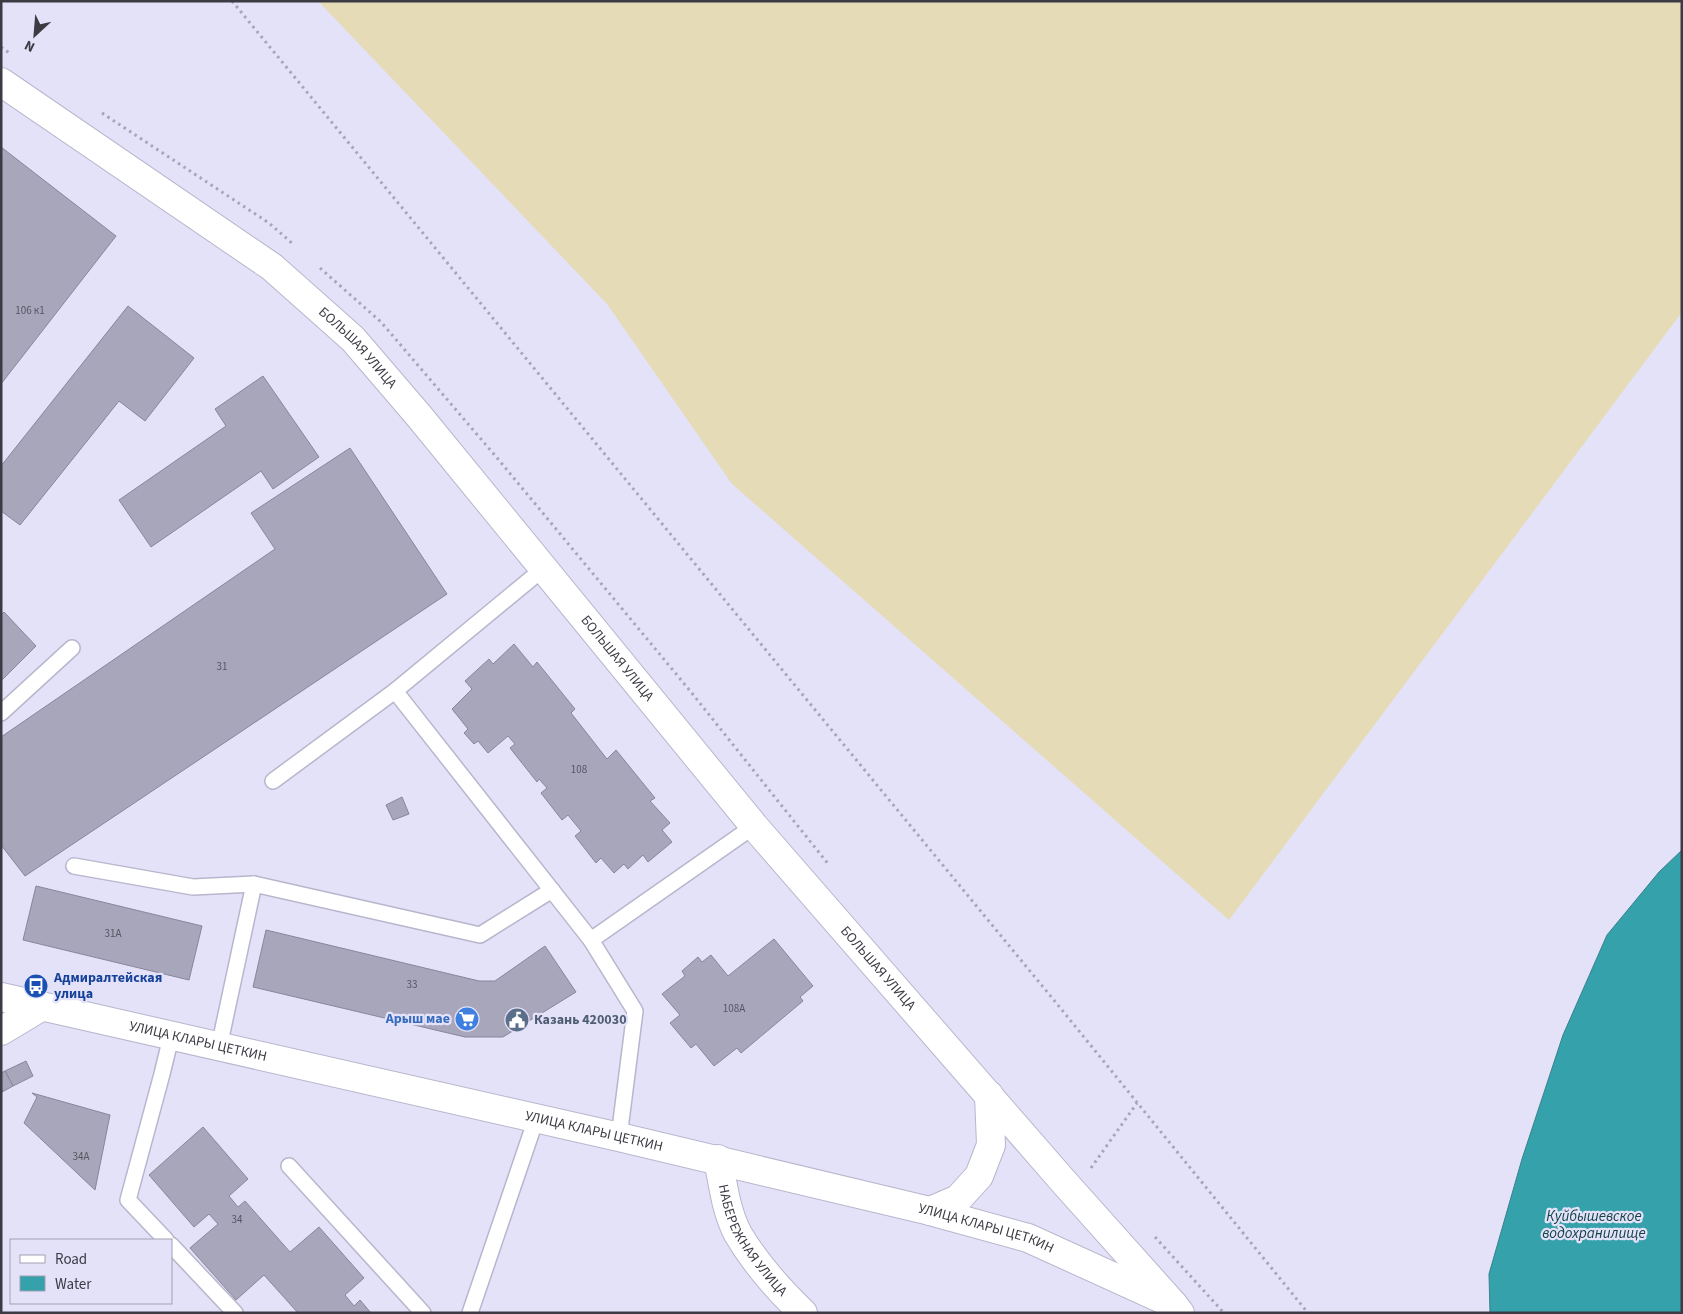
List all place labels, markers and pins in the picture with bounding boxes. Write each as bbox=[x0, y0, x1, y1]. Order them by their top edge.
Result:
place label: Адмиралтейская улица bbox=[53, 968, 162, 1004]
bus stop icon: Адмиралтейская улица bbox=[23, 973, 49, 999]
supermarket icon: Арыш мае bbox=[454, 1006, 480, 1032]
public building icon: Казань 420030 bbox=[504, 1007, 530, 1033]
place label: Арыш мае bbox=[385, 1009, 450, 1029]
place label: Казань 420030 bbox=[534, 1010, 627, 1030]

